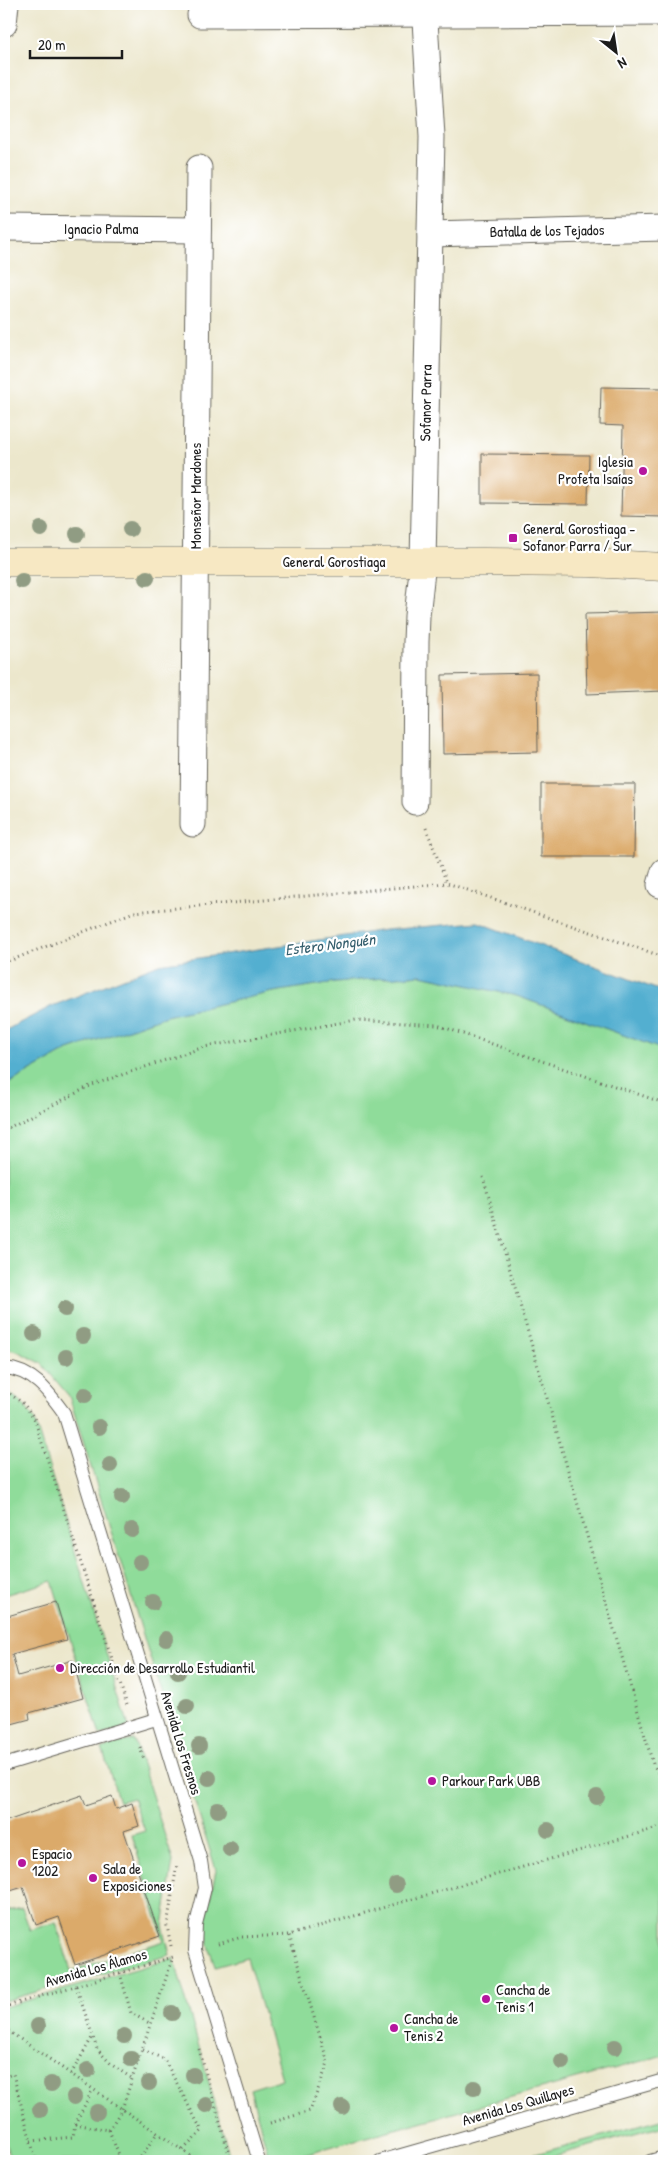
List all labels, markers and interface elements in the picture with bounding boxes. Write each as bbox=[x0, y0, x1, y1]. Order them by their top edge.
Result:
scale bar bbox=[30, 28, 122, 60]
north arrow bbox=[590, 28, 640, 78]
text: 20 m bbox=[38, 34, 65, 55]
text: N bbox=[614, 54, 631, 74]
street label: Ignacio Palma bbox=[64, 218, 138, 239]
street label: Batalla de los Tejados bbox=[489, 219, 605, 242]
street label: Sofanor Parra bbox=[414, 364, 437, 442]
street label: Monseñor Mardones bbox=[185, 443, 206, 549]
place label: Iglesia Profeta Isaías bbox=[558, 451, 633, 489]
marker: Iglesia Profeta Isaías bbox=[637, 465, 649, 477]
place label: General Gorostiaga - Sofanor Parra / Sur bbox=[523, 518, 635, 556]
marker: General Gorostiaga - Sofanor Parra / Sur bbox=[507, 532, 519, 544]
street label: General Gorostiaga bbox=[283, 551, 386, 572]
water label: Estero Nonguén bbox=[284, 927, 378, 960]
place label: Dirección de Desarrollo Estudiantil bbox=[70, 1657, 255, 1678]
marker: Dirección de Desarrollo Estudiantil bbox=[54, 1662, 66, 1674]
street label: Avenida Los Fresnos bbox=[156, 1689, 207, 1797]
place label: Parkour Park UBB bbox=[442, 1770, 540, 1791]
marker: Parkour Park UBB bbox=[426, 1775, 438, 1787]
place label: Espacio 1202 bbox=[32, 1843, 72, 1881]
marker: Espacio 1202 bbox=[16, 1857, 28, 1869]
place label: Sala de Exposiciones bbox=[103, 1858, 172, 1896]
marker: Sala de Exposiciones bbox=[87, 1872, 99, 1884]
street label: Avenida Los Álamos bbox=[43, 1943, 149, 1992]
place label: Cancha de Tenis 1 bbox=[496, 1979, 550, 2017]
marker: Cancha de Tenis 1 bbox=[480, 1993, 492, 2005]
place label: Cancha de Tenis 2 bbox=[404, 2008, 458, 2046]
marker: Cancha de Tenis 2 bbox=[388, 2022, 400, 2034]
street label: Avenida Los Quillayes bbox=[460, 2079, 576, 2130]

